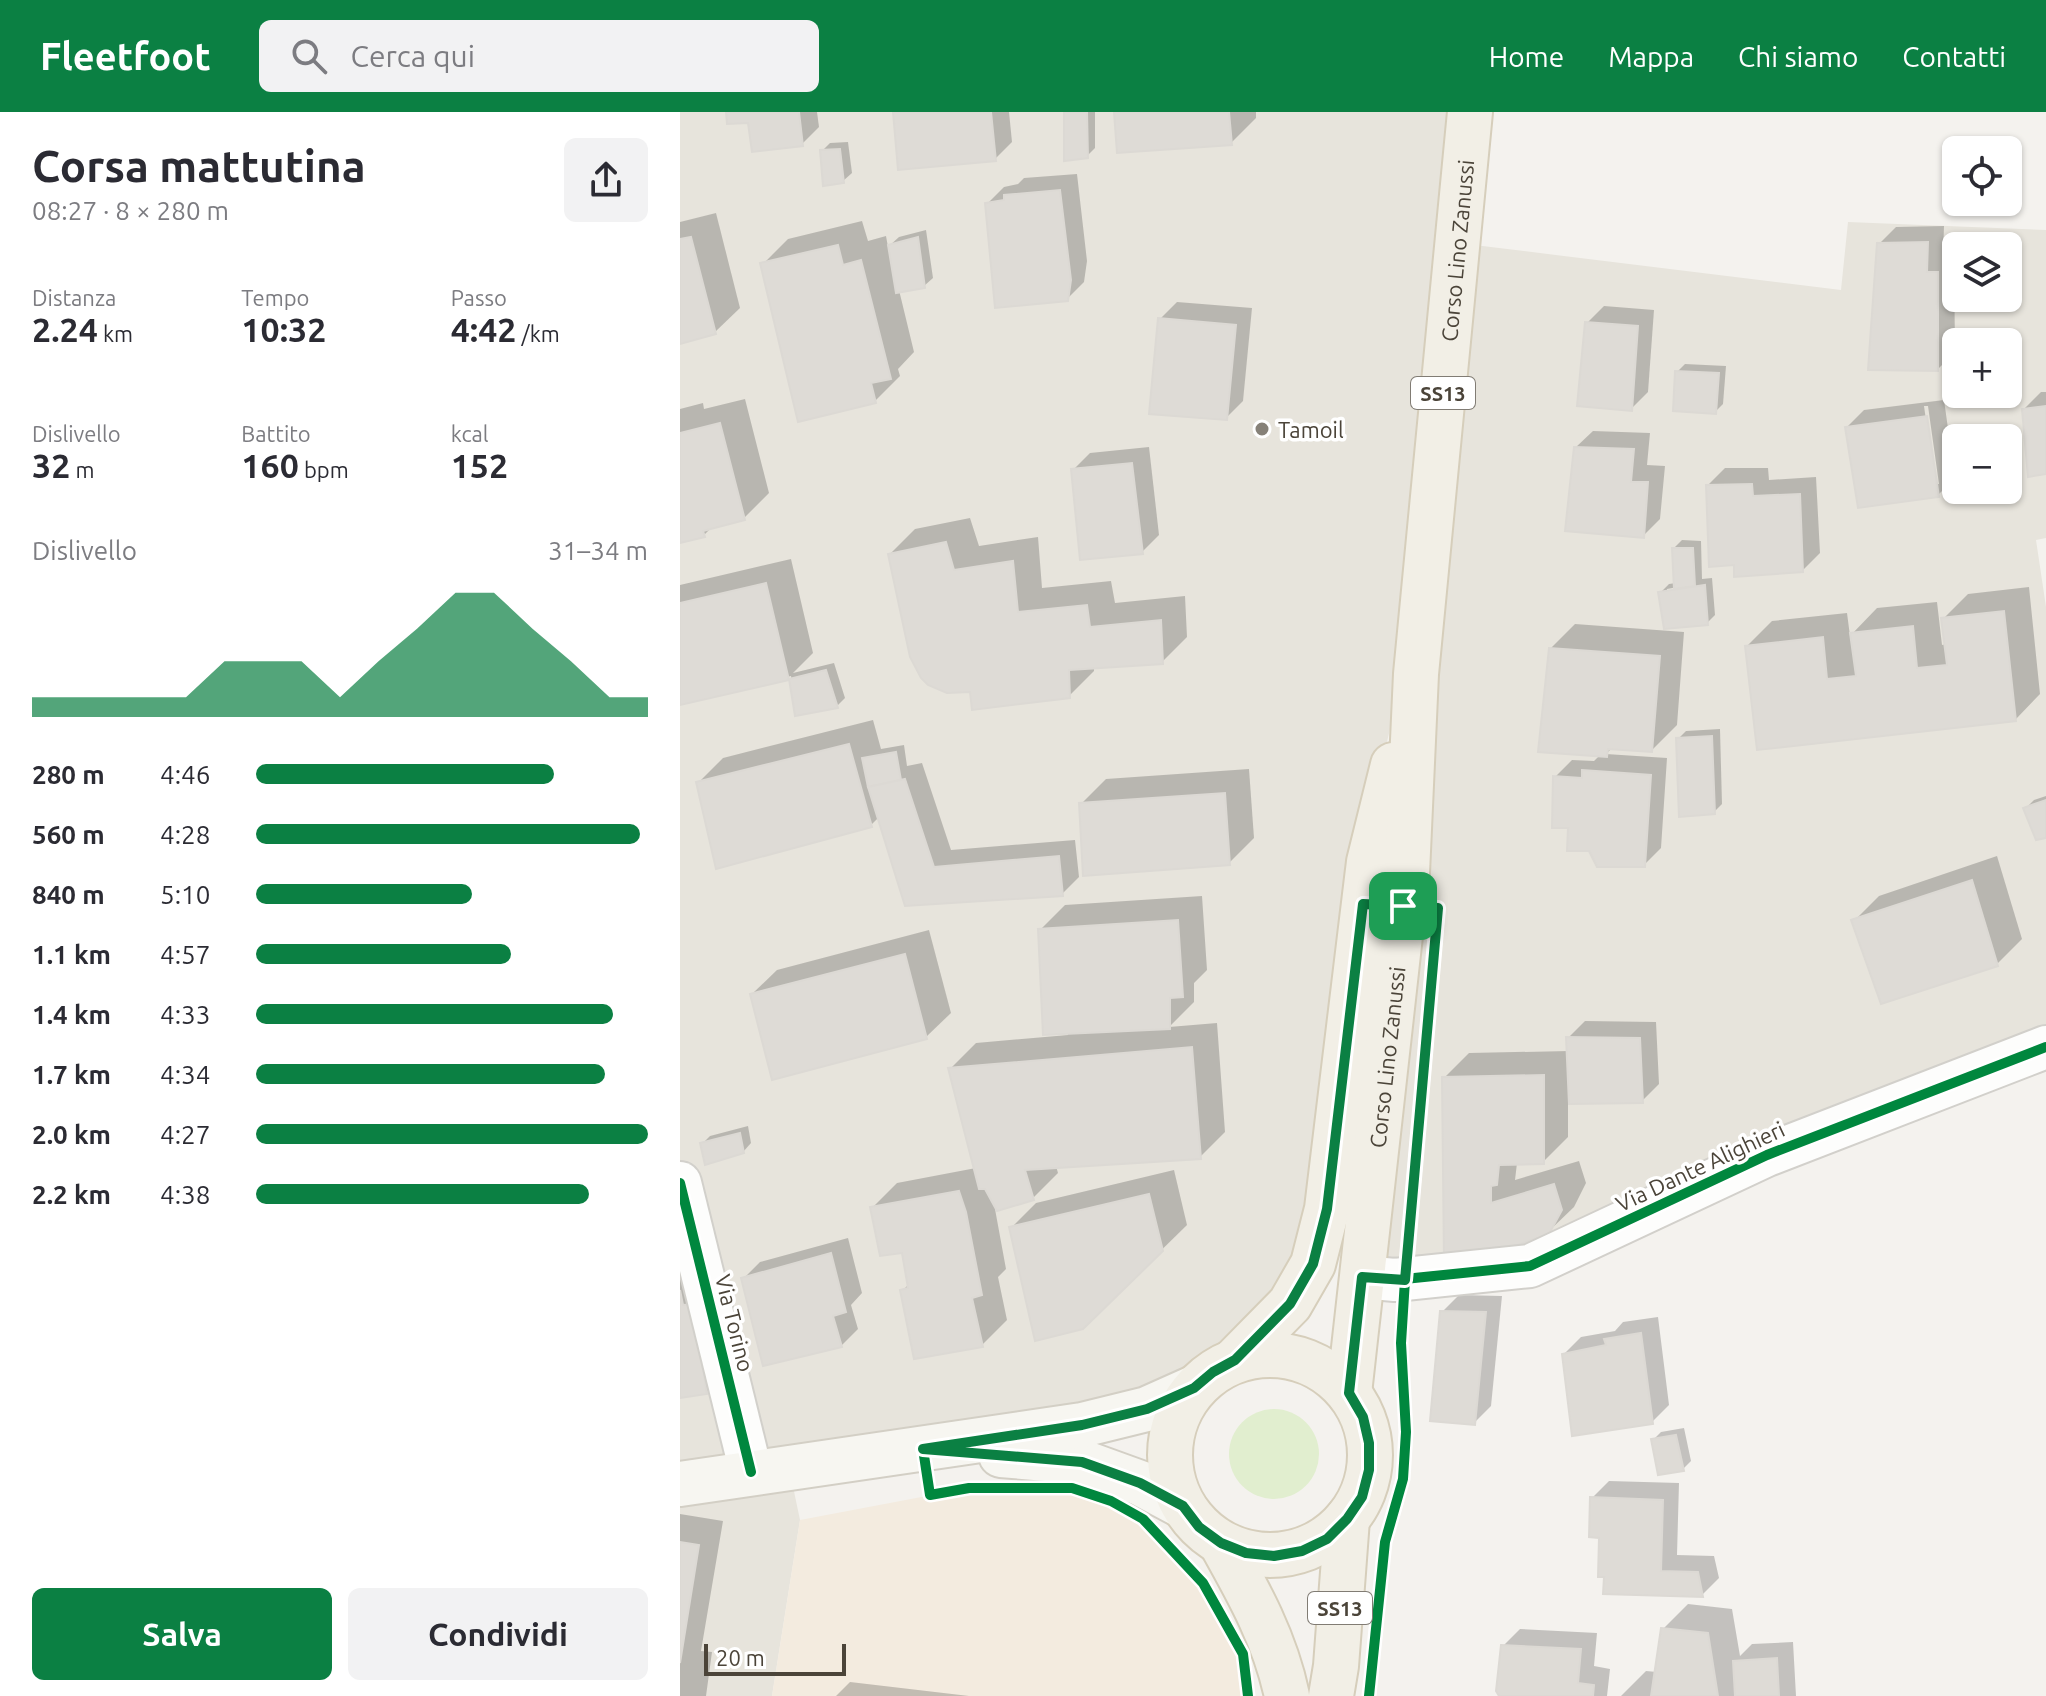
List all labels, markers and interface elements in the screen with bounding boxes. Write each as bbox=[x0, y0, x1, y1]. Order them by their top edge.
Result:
search box bbox=[259, 20, 819, 92]
icon: search bbox=[287, 34, 331, 78]
text: Fleetfoot bbox=[40, 35, 211, 77]
text: Cerca qui bbox=[351, 39, 475, 73]
text: Home bbox=[1489, 41, 1564, 72]
text: Mappa bbox=[1608, 41, 1694, 72]
text: Chi siamo bbox=[1738, 41, 1858, 72]
text: Contatti bbox=[1902, 41, 2006, 72]
map controls bbox=[1942, 136, 2022, 504]
button: locate bbox=[1942, 136, 2022, 216]
button: share bbox=[564, 138, 648, 222]
text: Corsa mattutina bbox=[32, 141, 366, 190]
street label: Corso Lino Zanussi bbox=[1436, 158, 1478, 342]
text: 08:27 · 8 × 280 m bbox=[32, 196, 229, 225]
button: layers bbox=[1942, 232, 2022, 312]
text: Distanza bbox=[32, 285, 116, 310]
text: Tempo bbox=[241, 285, 309, 310]
text: Passo bbox=[451, 285, 507, 310]
text: 2.24 bbox=[32, 310, 98, 348]
text: 10:32 bbox=[241, 310, 326, 348]
text: 4:42 bbox=[451, 310, 517, 348]
text: km bbox=[98, 321, 133, 346]
text: /km bbox=[517, 321, 560, 346]
button: + bbox=[1942, 328, 2022, 408]
road number: SS13 bbox=[1411, 377, 1475, 409]
place label: Tamoil bbox=[1278, 417, 1344, 442]
marker: Tamoil bbox=[1253, 420, 1271, 438]
text: Dislivello bbox=[32, 421, 121, 446]
text: Battito bbox=[241, 421, 311, 446]
text: kcal bbox=[451, 421, 489, 446]
button: − bbox=[1942, 424, 2022, 504]
text: 32 bbox=[32, 446, 70, 484]
text: 160 bbox=[241, 446, 299, 484]
text: 152 bbox=[451, 446, 508, 484]
text: m bbox=[70, 457, 94, 482]
text: bpm bbox=[299, 457, 349, 482]
text: Dislivello bbox=[32, 536, 137, 565]
text: 31–34 m bbox=[548, 536, 648, 565]
text: 280 m bbox=[32, 760, 105, 789]
text: 4:46 bbox=[160, 760, 210, 789]
text: 560 m bbox=[32, 820, 105, 849]
text: 4:28 bbox=[160, 820, 210, 849]
pin bbox=[1369, 872, 1437, 940]
text: 840 m bbox=[32, 880, 105, 909]
text: 5:10 bbox=[160, 880, 210, 909]
icon: arrive bbox=[1381, 884, 1425, 928]
text: 1.1 km bbox=[32, 940, 111, 969]
text: 4:57 bbox=[160, 940, 210, 969]
street label: Corso Lino Zanussi bbox=[1364, 965, 1409, 1149]
text: 1.4 km bbox=[32, 1000, 111, 1029]
text: 4:33 bbox=[160, 1000, 210, 1029]
text: 1.7 km bbox=[32, 1060, 111, 1089]
text: 4:34 bbox=[160, 1060, 210, 1089]
street label: Via Dante Alighieri bbox=[1612, 1116, 1788, 1216]
text: 2.0 km bbox=[32, 1120, 111, 1149]
text: 4:27 bbox=[160, 1120, 210, 1149]
text: 2.2 km bbox=[32, 1180, 111, 1209]
text: 4:38 bbox=[160, 1180, 210, 1209]
street label: Via Torino bbox=[711, 1272, 759, 1374]
button: Salva bbox=[32, 1588, 332, 1680]
button: Condividi bbox=[348, 1588, 648, 1680]
road number: SS13 bbox=[1308, 1592, 1372, 1624]
scale bar bbox=[704, 1640, 846, 1676]
text: 20 m bbox=[716, 1645, 765, 1670]

